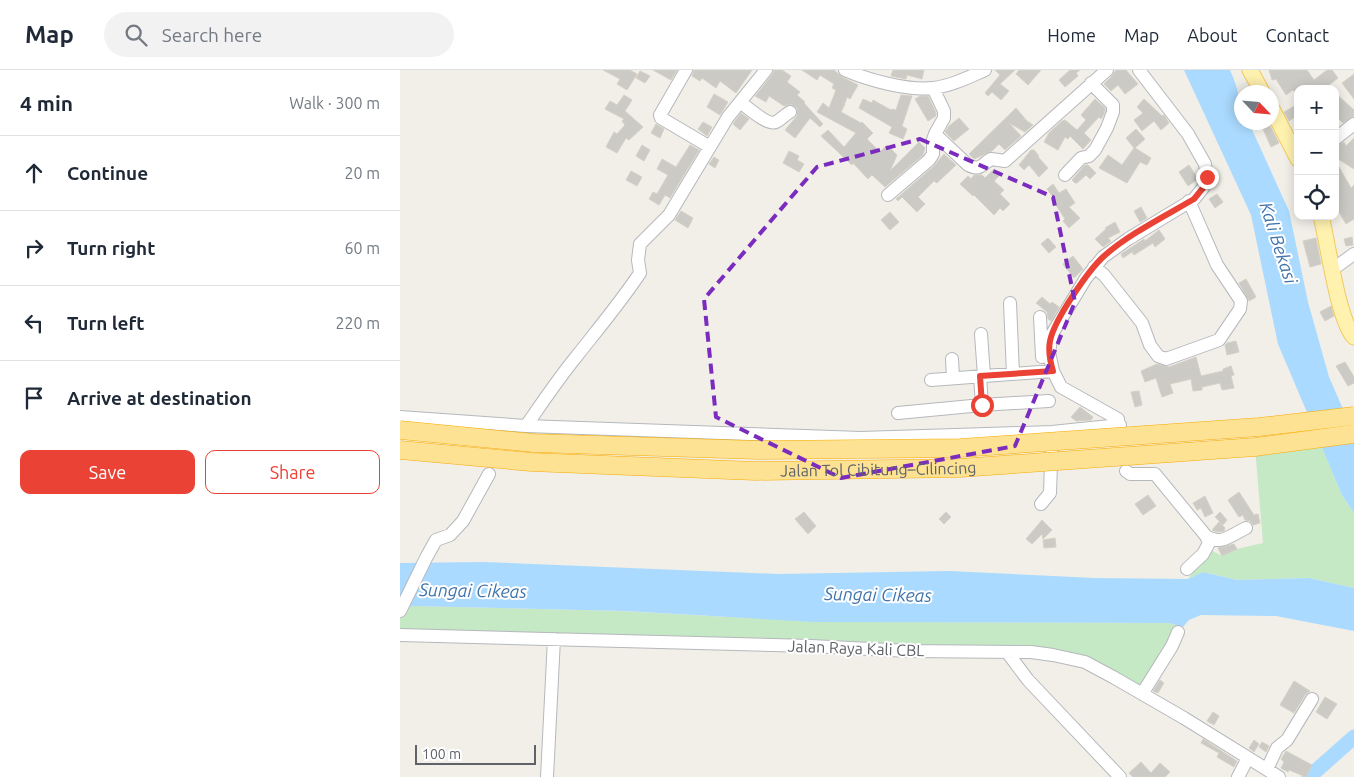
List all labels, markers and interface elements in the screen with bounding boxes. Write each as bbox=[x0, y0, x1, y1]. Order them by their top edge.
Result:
search box bbox=[104, 12, 454, 57]
text: Map bbox=[25, 21, 74, 48]
icon: search bbox=[122, 21, 150, 49]
text: Search here bbox=[162, 24, 262, 46]
text: Home bbox=[1047, 25, 1096, 45]
text: Map bbox=[1124, 25, 1159, 45]
text: About bbox=[1187, 25, 1237, 45]
text: Contact bbox=[1265, 25, 1329, 45]
north arrow bbox=[1234, 85, 1279, 130]
map controls bbox=[1294, 85, 1339, 220]
button: + bbox=[1294, 85, 1339, 130]
text: 4 min bbox=[20, 91, 73, 115]
text: Walk · 300 m bbox=[289, 94, 380, 112]
button: − bbox=[1294, 130, 1339, 175]
icon: ahead bbox=[20, 159, 48, 187]
text: Continue bbox=[67, 162, 148, 184]
text: 20 m bbox=[344, 164, 380, 182]
route end bbox=[1196, 166, 1219, 189]
button: locate bbox=[1294, 175, 1339, 220]
water label: Kali Bekasi bbox=[1256, 199, 1302, 287]
icon: right bbox=[20, 234, 48, 262]
text: Turn right bbox=[67, 237, 155, 259]
text: 60 m bbox=[344, 239, 380, 257]
icon: left bbox=[20, 309, 48, 337]
text: Turn left bbox=[67, 312, 145, 334]
text: 220 m bbox=[335, 314, 380, 332]
icon: arrive bbox=[20, 384, 48, 412]
text: Arrive at destination bbox=[67, 387, 252, 409]
route start bbox=[971, 394, 994, 417]
button: Save bbox=[20, 450, 195, 494]
button: Share bbox=[205, 450, 380, 494]
street label: Jalan Tol Cibitung–Cilincing bbox=[780, 458, 977, 480]
water label: Sungai Cikeas bbox=[418, 579, 528, 601]
water label: Sungai Cikeas bbox=[823, 583, 933, 605]
street label: Jalan Raya Kali CBL bbox=[787, 637, 925, 659]
scale bar bbox=[415, 742, 536, 765]
text: 100 m bbox=[422, 746, 461, 762]

